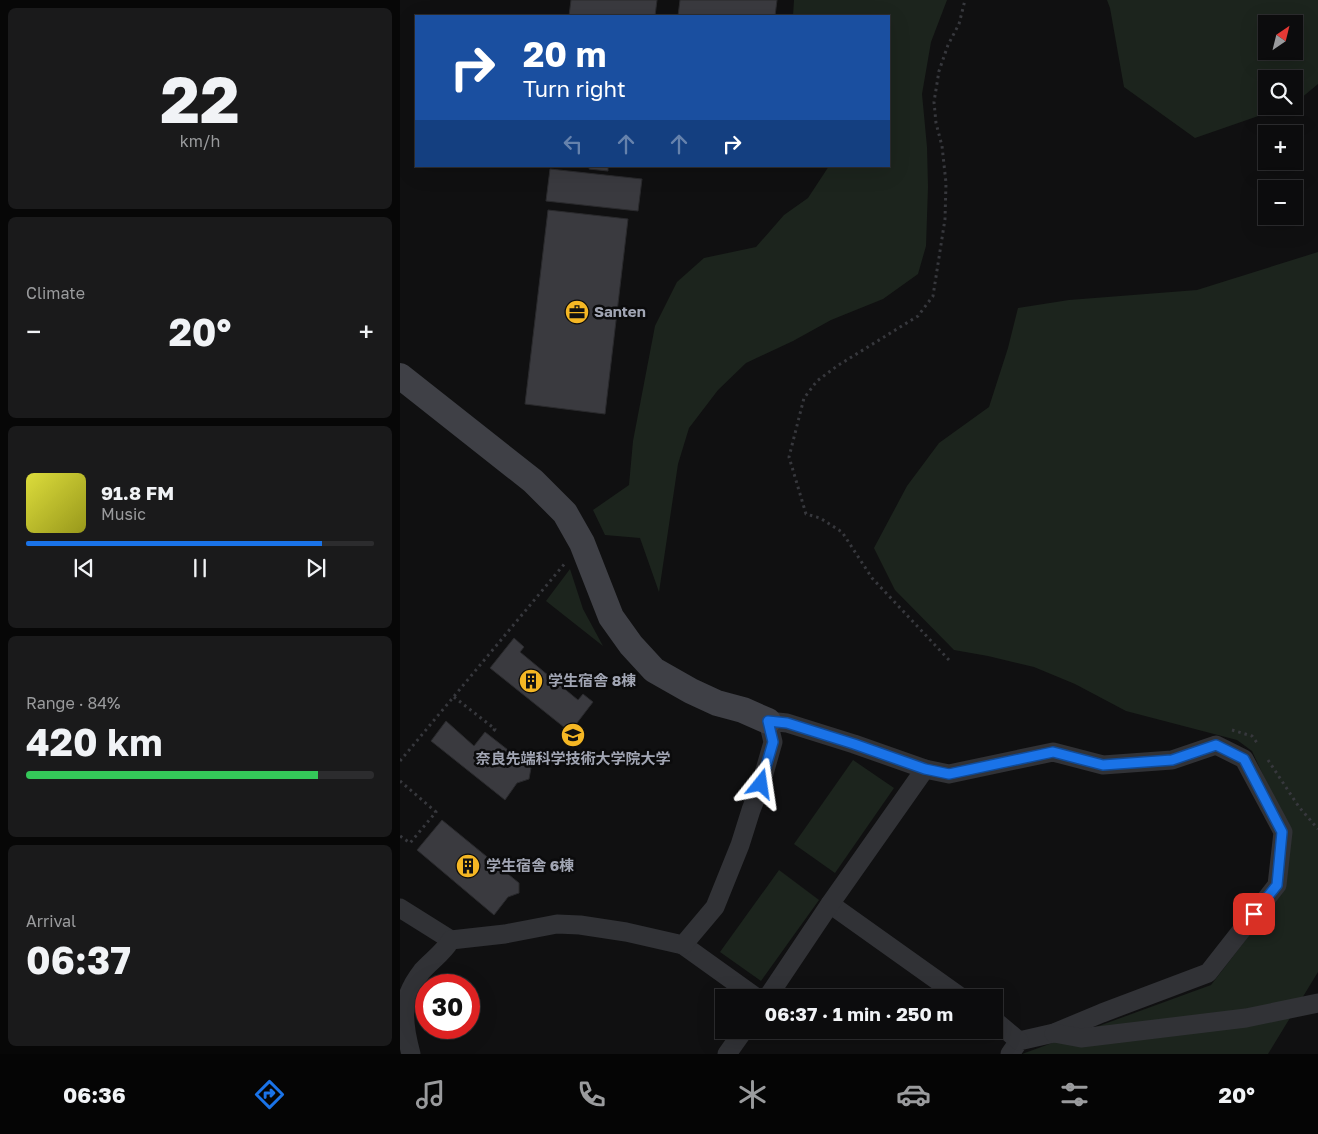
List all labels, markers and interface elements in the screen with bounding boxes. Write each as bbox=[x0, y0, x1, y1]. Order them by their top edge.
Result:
north arrow bbox=[1258, 15, 1302, 60]
map controls bbox=[1258, 15, 1303, 225]
text: 20 m bbox=[523, 33, 606, 75]
icon: right bbox=[440, 35, 505, 100]
text: 22 bbox=[160, 59, 240, 137]
button: search bbox=[1258, 70, 1303, 115]
text: Turn right bbox=[523, 75, 626, 102]
button: + bbox=[1258, 125, 1303, 170]
icon: left bbox=[559, 130, 587, 158]
icon: ahead bbox=[612, 130, 640, 158]
icon: ahead bbox=[665, 130, 693, 158]
icon: right bbox=[718, 130, 746, 158]
text: km/h bbox=[180, 131, 220, 151]
button: − bbox=[1258, 180, 1303, 225]
text: Climate bbox=[26, 283, 85, 303]
office icon: Santen bbox=[564, 299, 590, 325]
place label: Santen bbox=[594, 302, 646, 320]
text: 20° bbox=[169, 309, 231, 354]
text: − bbox=[26, 315, 41, 348]
text: + bbox=[359, 315, 374, 348]
text: 91.8 FM bbox=[101, 481, 174, 504]
text: Music bbox=[101, 504, 146, 524]
icon: previous bbox=[70, 554, 98, 582]
icon: pause bbox=[186, 554, 214, 582]
icon: next bbox=[302, 554, 330, 582]
building icon: 学生宿舎 8棟 bbox=[518, 668, 544, 694]
place label: 学生宿舎 8棟 bbox=[548, 671, 636, 689]
text: Range · 84% bbox=[26, 693, 120, 713]
text: 420 km bbox=[26, 719, 162, 764]
school or university icon: 奈良先端科学技術大学院大学 bbox=[560, 722, 586, 748]
place label: 奈良先端科学技術大学院大学 bbox=[475, 749, 671, 767]
position arrow bbox=[734, 757, 786, 809]
building icon: 学生宿舎 6棟 bbox=[455, 853, 481, 879]
place label: 学生宿舎 6棟 bbox=[486, 856, 574, 874]
pin bbox=[1233, 893, 1275, 935]
icon: arrive bbox=[1240, 900, 1268, 928]
text: Arrival bbox=[26, 911, 76, 931]
text: 06:37 bbox=[26, 937, 131, 982]
speed limit sign: 30 bbox=[415, 974, 480, 1039]
text: 06:37 · 1 min · 250 m bbox=[765, 1002, 953, 1025]
icon: directions bbox=[252, 1077, 287, 1112]
icon: music bbox=[413, 1077, 448, 1112]
icon: phone bbox=[574, 1077, 609, 1112]
icon: climate bbox=[735, 1077, 770, 1112]
icon: car bbox=[896, 1077, 931, 1112]
icon: filters bbox=[1057, 1077, 1092, 1112]
text: 06:36 bbox=[63, 1081, 126, 1108]
text: 20° bbox=[1219, 1081, 1255, 1108]

